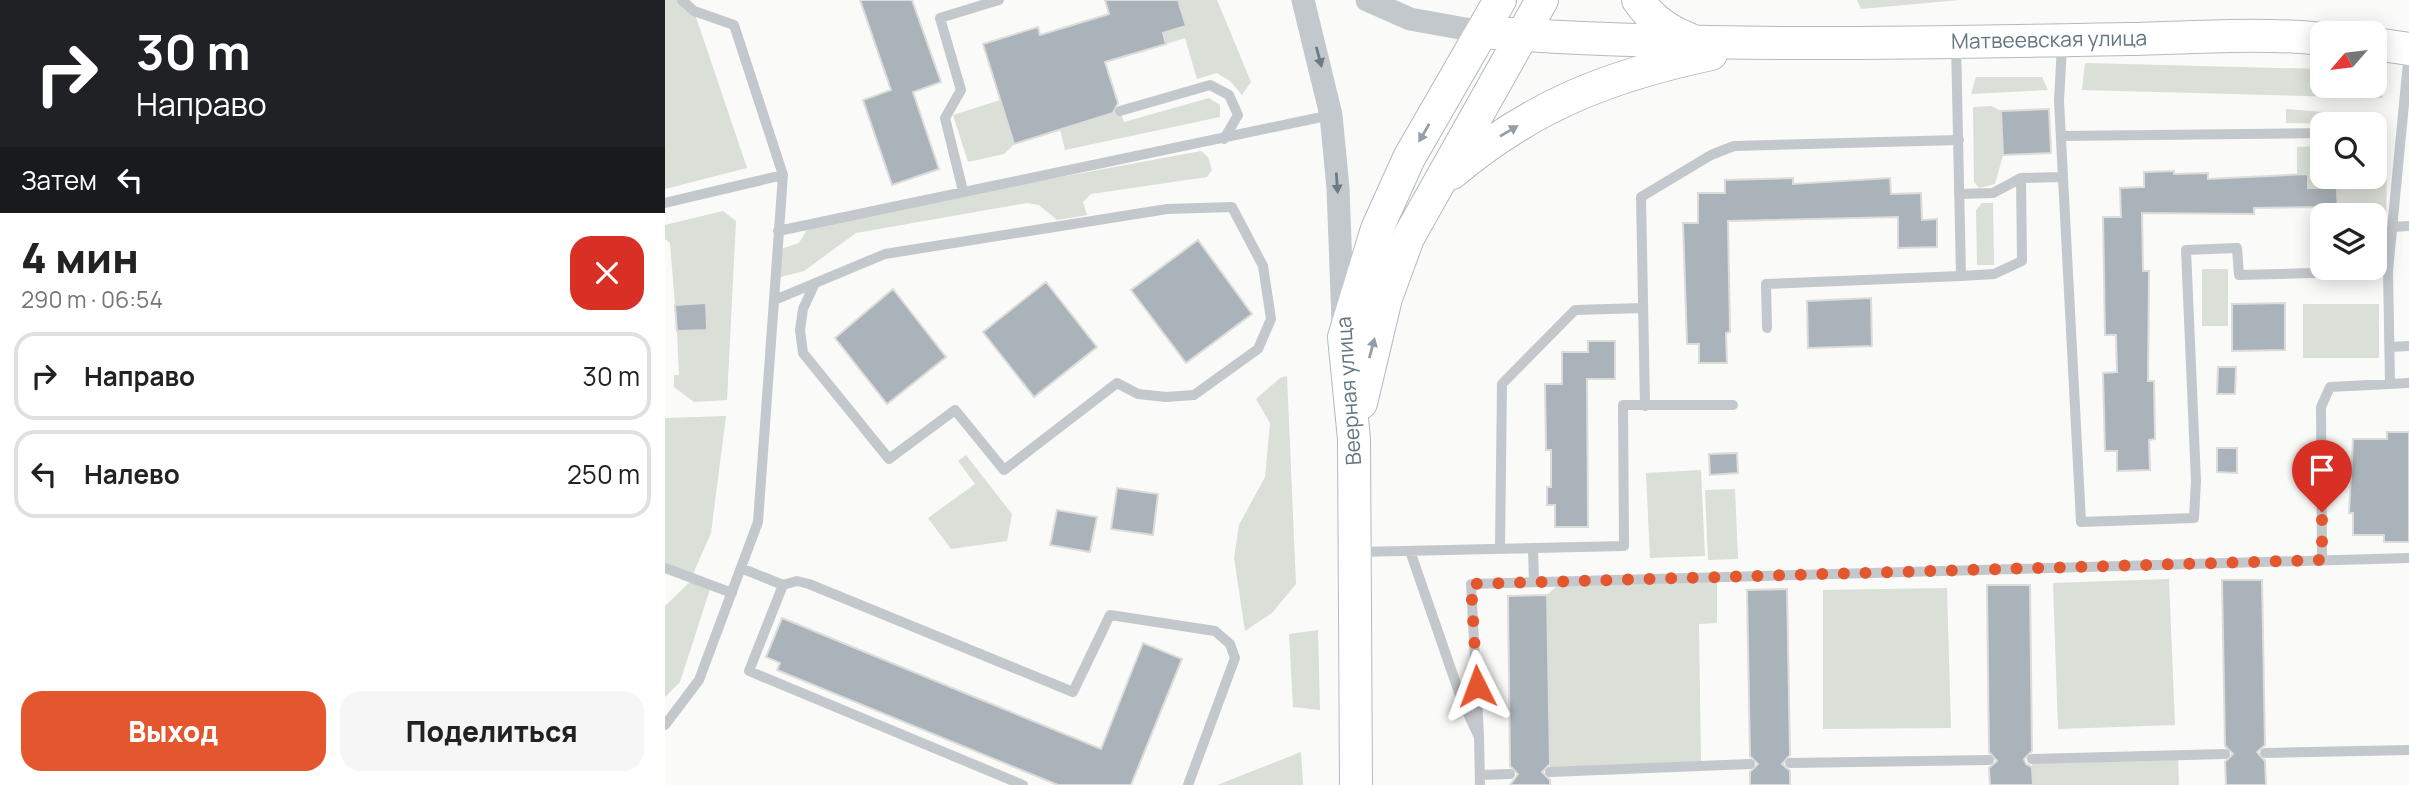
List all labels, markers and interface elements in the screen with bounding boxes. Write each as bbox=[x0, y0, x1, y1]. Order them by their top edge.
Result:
text: 30 m bbox=[136, 18, 251, 85]
north arrow bbox=[2310, 21, 2387, 98]
map controls bbox=[2310, 21, 2387, 280]
street label: Матвеевская улица bbox=[1951, 23, 2147, 55]
icon: right bbox=[21, 28, 112, 119]
one-way arrow bbox=[1314, 46, 1325, 68]
text: Направо bbox=[136, 82, 267, 126]
button: search bbox=[2310, 112, 2387, 189]
one-way arrow bbox=[1417, 124, 1430, 143]
one-way arrow bbox=[1499, 124, 1518, 137]
icon: left bbox=[111, 161, 149, 199]
text: Затем bbox=[21, 162, 97, 198]
one-way arrow bbox=[1332, 172, 1343, 194]
button: layers bbox=[2310, 203, 2387, 280]
text: 4 мин bbox=[21, 228, 139, 286]
button: close bbox=[570, 236, 644, 310]
text: 290 m · 06:54 bbox=[21, 283, 163, 315]
street label: Веерная улица bbox=[1329, 316, 1367, 466]
one-way arrow bbox=[1367, 336, 1378, 358]
icon: right bbox=[25, 357, 63, 395]
text: Направо bbox=[84, 358, 195, 394]
text: 30 m bbox=[583, 358, 640, 394]
pin bbox=[2292, 440, 2352, 512]
icon: arrive bbox=[2303, 451, 2341, 489]
icon: left bbox=[25, 455, 63, 493]
text: Налево bbox=[84, 456, 180, 492]
text: 250 m bbox=[567, 456, 640, 492]
position arrow bbox=[1440, 649, 1514, 723]
button: Выход bbox=[21, 691, 326, 771]
button: Поделиться bbox=[340, 691, 644, 771]

